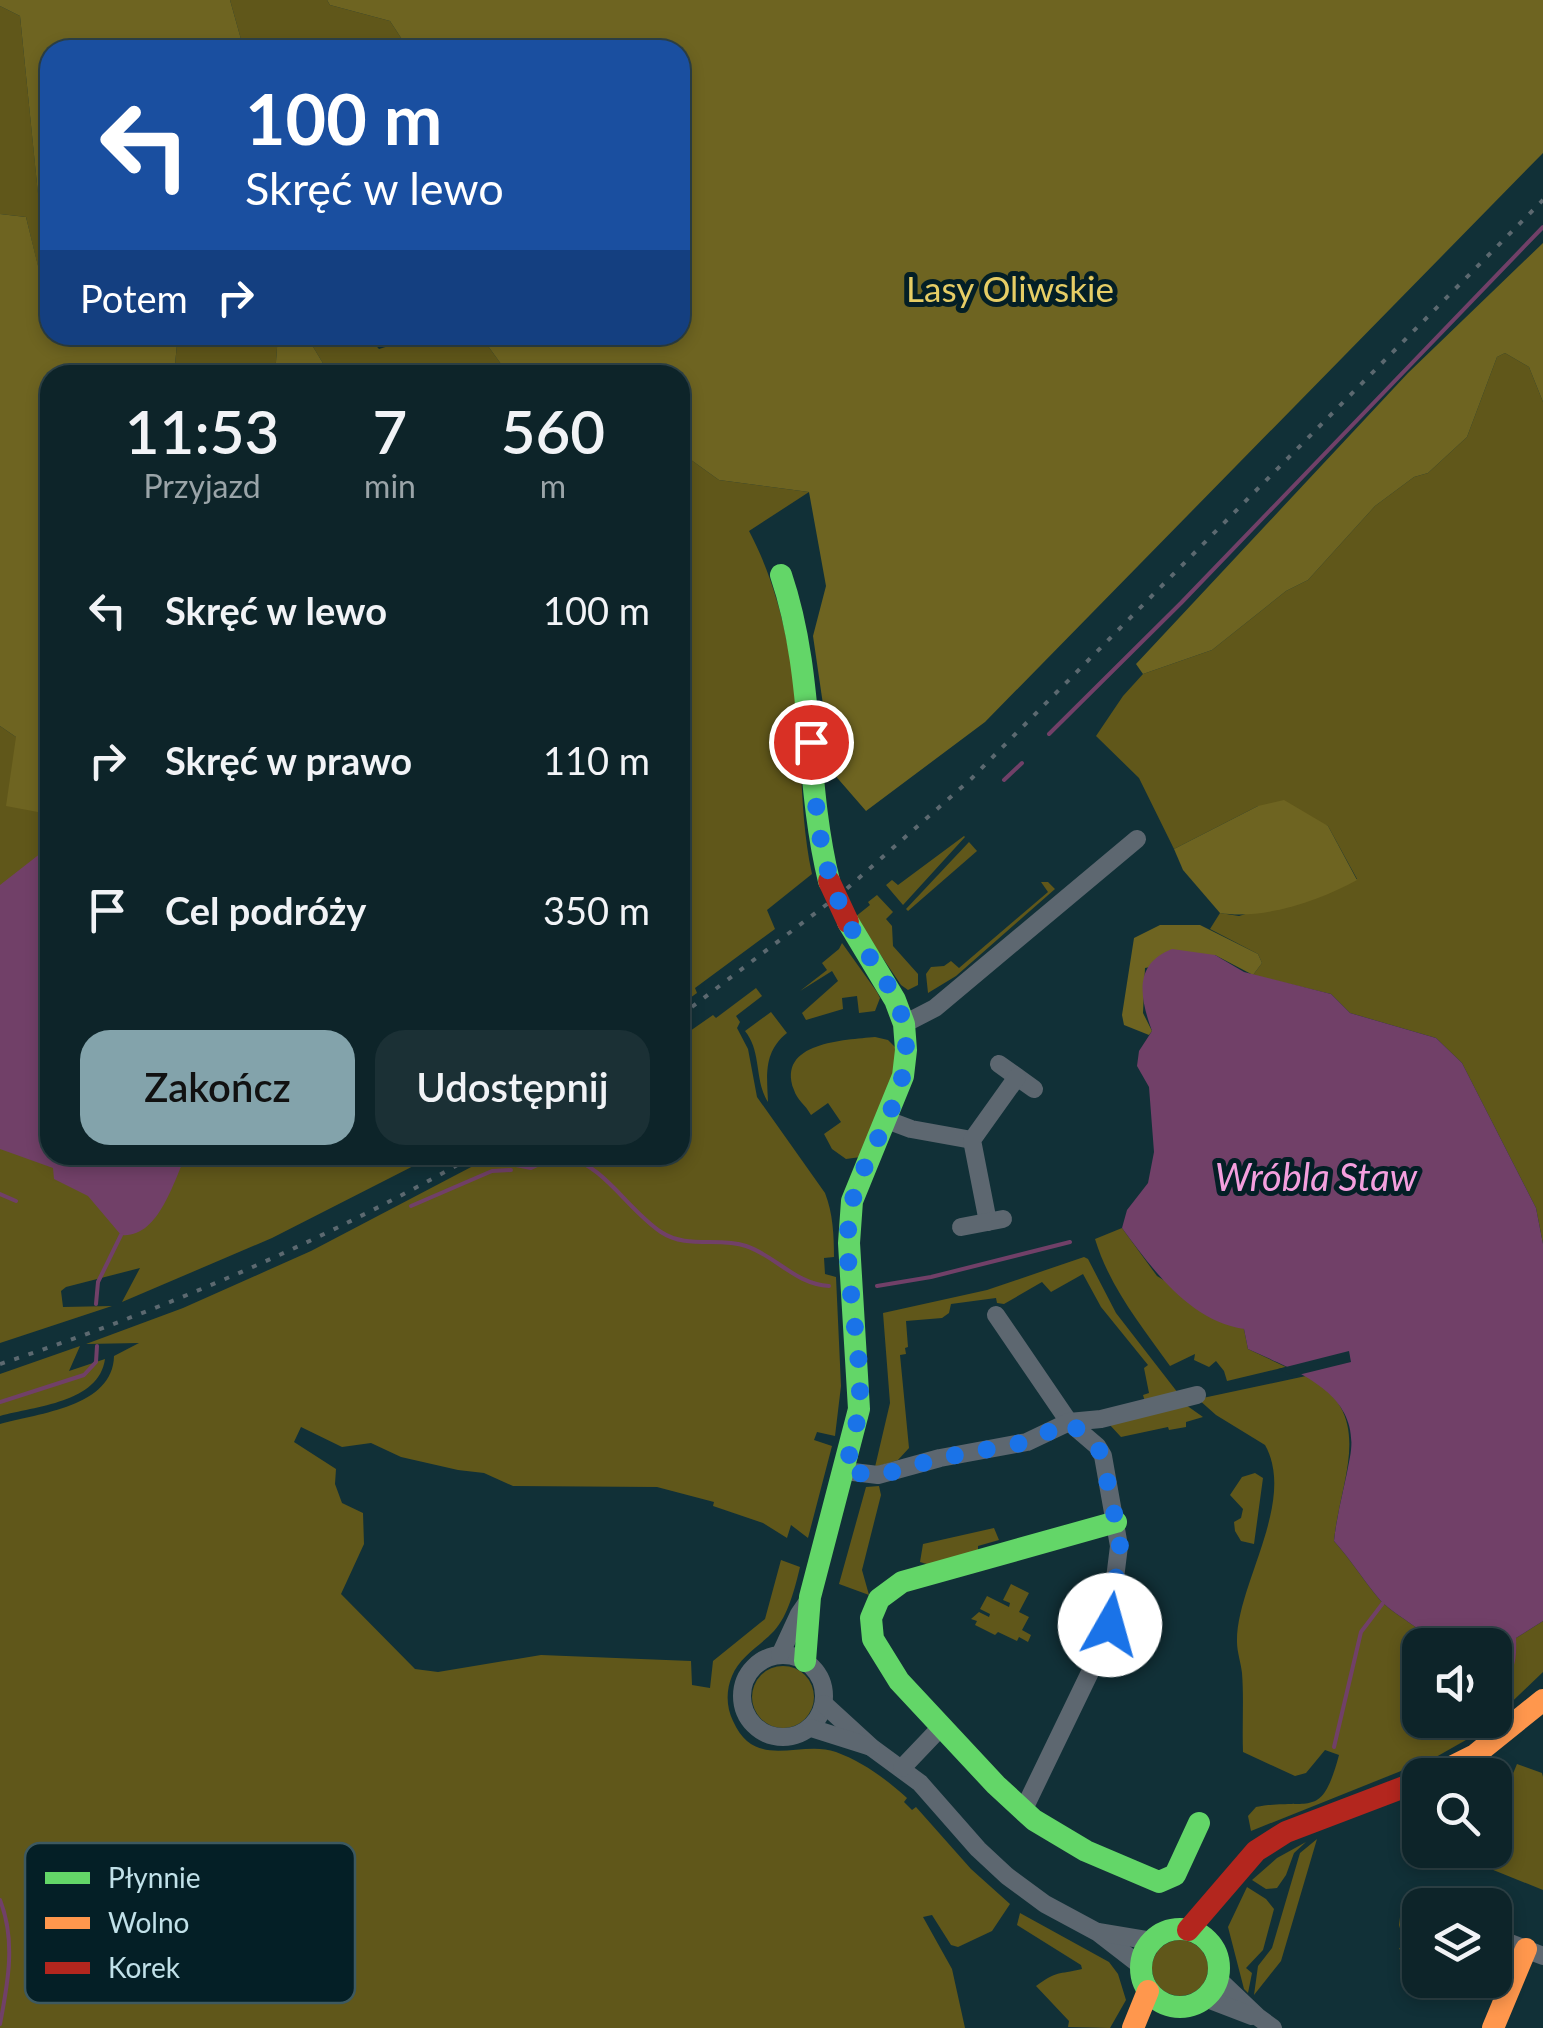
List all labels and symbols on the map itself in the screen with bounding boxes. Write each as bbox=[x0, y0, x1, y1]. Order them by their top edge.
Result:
park label: Lasy Oliwskie bbox=[906, 267, 1114, 309]
pin bbox=[769, 700, 854, 785]
water label: Wróbla Staw bbox=[1215, 1153, 1418, 1199]
position arrow bbox=[1058, 1573, 1162, 1677]
legend bbox=[25, 1843, 355, 2003]
text: Płynnie bbox=[108, 1860, 201, 1894]
text: Wolno bbox=[108, 1905, 189, 1939]
text: Korek bbox=[108, 1950, 181, 1984]

